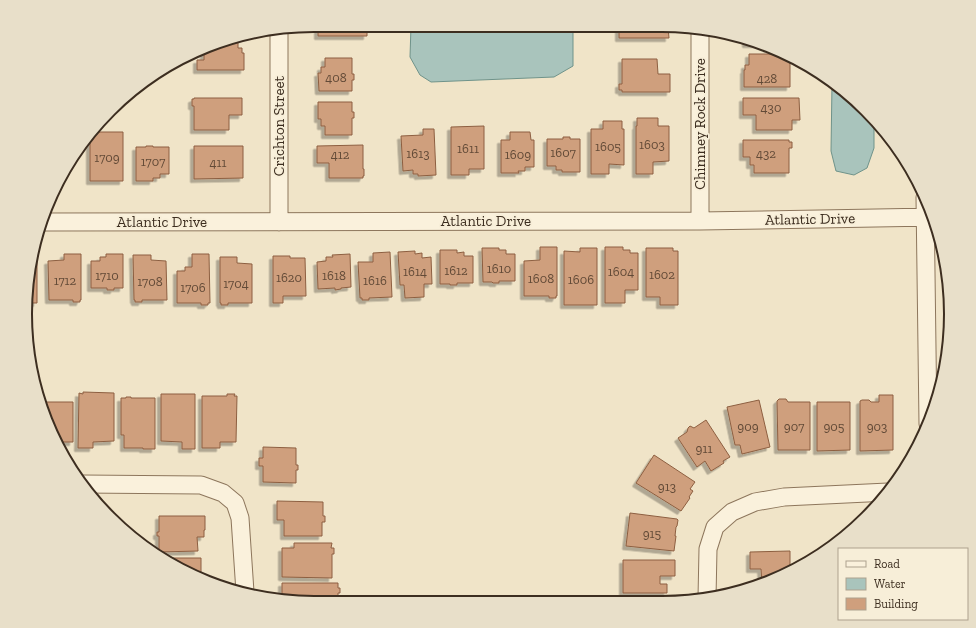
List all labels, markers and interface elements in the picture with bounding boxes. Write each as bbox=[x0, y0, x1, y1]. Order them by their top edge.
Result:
street label: Chimney Rock Drive bbox=[691, 58, 709, 190]
house number: 408 bbox=[325, 70, 347, 85]
house number: 428 bbox=[757, 71, 777, 86]
street label: Crichton Street bbox=[270, 75, 288, 176]
house number: 430 bbox=[761, 100, 781, 115]
house number: 1603 bbox=[639, 137, 665, 152]
house number: 1605 bbox=[595, 139, 621, 154]
house number: 1611 bbox=[457, 141, 479, 156]
house number: 1607 bbox=[550, 145, 576, 160]
house number: 1613 bbox=[406, 146, 430, 161]
house number: 432 bbox=[756, 146, 776, 161]
house number: 412 bbox=[331, 147, 350, 162]
house number: 1609 bbox=[505, 147, 531, 162]
house number: 1709 bbox=[94, 150, 120, 165]
house number: 1707 bbox=[141, 154, 165, 169]
house number: 411 bbox=[209, 155, 227, 170]
street label: Atlantic Drive bbox=[765, 209, 855, 229]
street label: Atlantic Drive bbox=[441, 212, 531, 230]
street label: Atlantic Drive bbox=[117, 213, 207, 231]
house number: 1610 bbox=[487, 261, 511, 276]
house number: 1612 bbox=[444, 263, 468, 278]
house number: 1614 bbox=[403, 264, 427, 279]
house number: 1604 bbox=[608, 264, 634, 279]
house number: 1602 bbox=[649, 267, 675, 282]
house number: 1710 bbox=[95, 268, 119, 283]
house number: 1618 bbox=[322, 268, 346, 283]
house number: 1620 bbox=[276, 270, 302, 285]
house number: 1608 bbox=[528, 271, 554, 286]
house number: 1606 bbox=[568, 272, 594, 287]
house number: 1712 bbox=[54, 273, 77, 288]
house number: 1616 bbox=[363, 273, 387, 288]
house number: 1708 bbox=[137, 274, 163, 289]
house number: 1704 bbox=[223, 276, 249, 291]
house number: 1706 bbox=[180, 280, 206, 295]
house number: 909 bbox=[737, 419, 759, 434]
house number: 907 bbox=[784, 419, 804, 434]
house number: 905 bbox=[823, 419, 845, 434]
house number: 903 bbox=[867, 419, 887, 434]
house number: 911 bbox=[696, 441, 712, 456]
house number: 913 bbox=[658, 479, 676, 494]
house number: 915 bbox=[643, 526, 662, 541]
legend bbox=[838, 548, 968, 620]
text: Road bbox=[874, 557, 900, 571]
text: Water bbox=[874, 577, 906, 591]
text: Building bbox=[874, 597, 918, 611]

